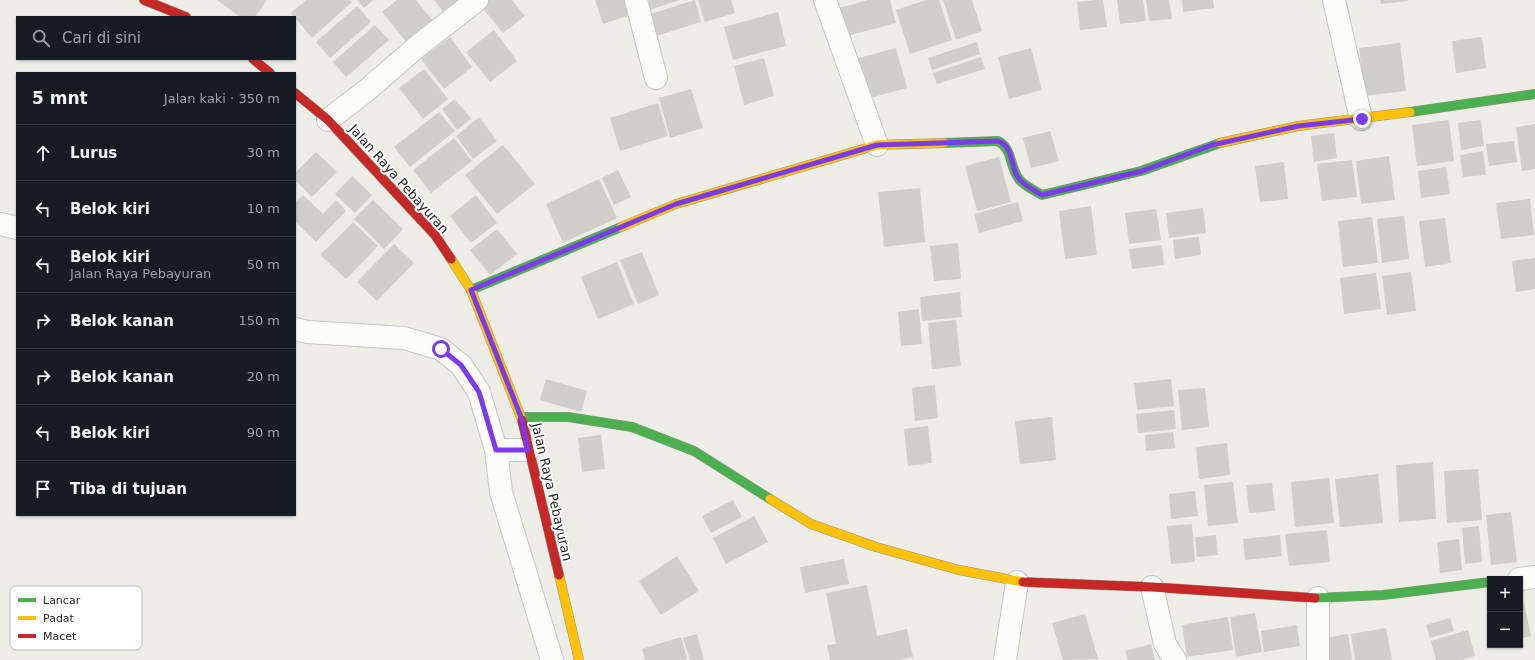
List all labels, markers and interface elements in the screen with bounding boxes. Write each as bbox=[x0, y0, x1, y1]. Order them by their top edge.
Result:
search box bbox=[16, 16, 296, 60]
icon: search bbox=[30, 27, 52, 49]
text: Cari di sini bbox=[62, 29, 141, 47]
text: 5 mnt bbox=[32, 88, 88, 108]
text: Jalan kaki · 350 m bbox=[164, 91, 280, 106]
route end bbox=[1353, 110, 1371, 128]
street label: Jalan Raya Pebayuran bbox=[345, 121, 452, 237]
icon: ahead bbox=[32, 142, 54, 164]
text: Lurus bbox=[70, 144, 117, 162]
text: 30 m bbox=[247, 145, 280, 160]
icon: left bbox=[32, 198, 54, 220]
text: Belok kiri bbox=[70, 200, 150, 218]
text: 10 m bbox=[247, 201, 280, 216]
text: Belok kiri bbox=[70, 248, 150, 266]
icon: left bbox=[32, 254, 54, 276]
text: 50 m bbox=[247, 257, 280, 272]
text: Jalan Raya Pebayuran bbox=[70, 266, 211, 281]
icon: right bbox=[32, 310, 54, 332]
text: Belok kanan bbox=[70, 312, 174, 330]
text: 150 m bbox=[238, 313, 280, 328]
route start bbox=[432, 340, 450, 358]
icon: right bbox=[32, 366, 54, 388]
text: Belok kanan bbox=[70, 368, 174, 386]
text: 20 m bbox=[247, 369, 280, 384]
street label: Jalan Raya Pebayuran bbox=[529, 420, 575, 563]
icon: left bbox=[32, 422, 54, 444]
text: Belok kiri bbox=[70, 424, 150, 442]
text: 90 m bbox=[247, 425, 280, 440]
icon: arrive bbox=[32, 478, 54, 500]
text: Tiba di tujuan bbox=[70, 480, 187, 498]
map controls bbox=[1487, 576, 1523, 648]
button: + bbox=[1487, 576, 1523, 612]
legend bbox=[10, 586, 142, 650]
text: Lancar bbox=[43, 594, 81, 607]
text: Padat bbox=[43, 612, 75, 625]
button: − bbox=[1487, 612, 1523, 648]
text: Macet bbox=[43, 630, 77, 643]

